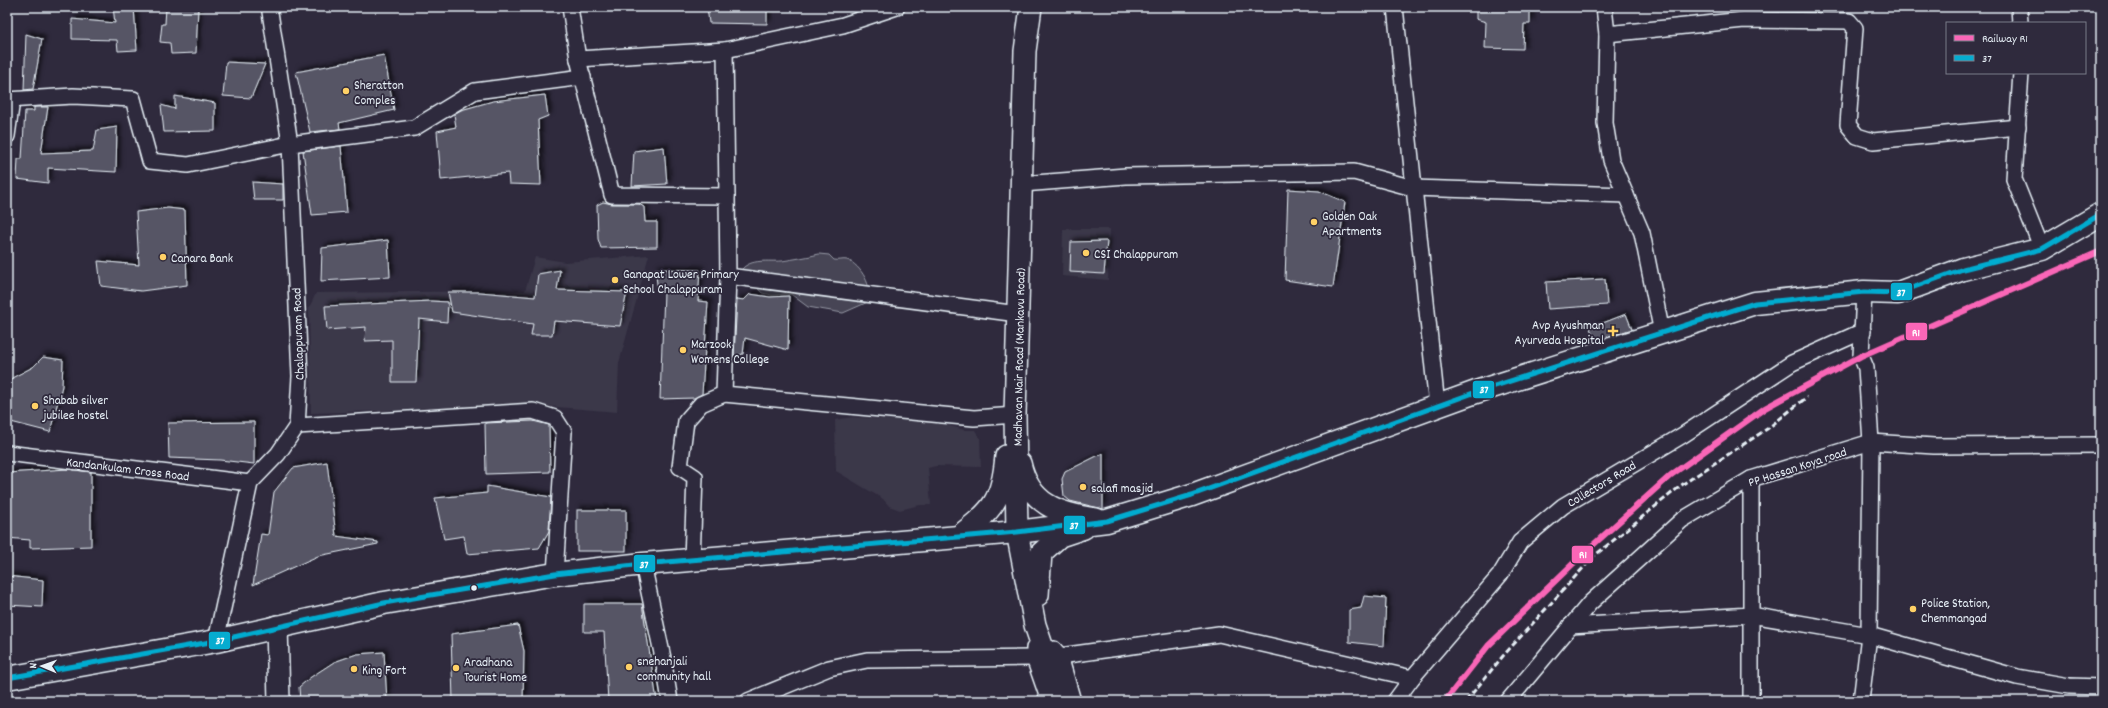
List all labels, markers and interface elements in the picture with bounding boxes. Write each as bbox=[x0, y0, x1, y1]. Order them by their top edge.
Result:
legend bbox=[1946, 22, 2086, 74]
text: Railway R1 bbox=[1982, 31, 2028, 48]
text: 37 bbox=[1982, 51, 1992, 68]
place label: Sheratton Comples bbox=[354, 77, 404, 111]
marker: Sheratton Comples bbox=[341, 86, 351, 96]
place label: Golden Oak Apartments bbox=[1322, 208, 1382, 242]
marker: Golden Oak Apartments bbox=[1309, 217, 1319, 227]
place label: CSI Chalappuram bbox=[1094, 246, 1178, 265]
marker: CSI Chalappuram bbox=[1081, 248, 1091, 258]
place label: Canara Bank bbox=[171, 250, 233, 269]
marker: Canara Bank bbox=[158, 252, 168, 262]
place label: Ganapat Lower Primary School Chalappuram bbox=[623, 266, 740, 300]
street label: Madhavan Nair Road (Mankavu Road) bbox=[1009, 268, 1032, 446]
marker: Ganapat Lower Primary School Chalappuram bbox=[610, 275, 620, 285]
line badge: 37 bbox=[1890, 282, 1913, 301]
text: 37 bbox=[1896, 286, 1906, 302]
street label: Chalappuram Road bbox=[288, 287, 311, 380]
place label: Avp Ayushman Ayurveda Hospital bbox=[1515, 317, 1604, 351]
line badge: R1 bbox=[1905, 322, 1928, 341]
marker: Avp Ayushman Ayurveda Hospital bbox=[1607, 325, 1619, 337]
text: R1 bbox=[1912, 326, 1920, 342]
place label: Marzook Womens College bbox=[691, 336, 769, 370]
marker: Marzook Womens College bbox=[678, 345, 688, 355]
line badge: 37 bbox=[1472, 380, 1495, 399]
text: 37 bbox=[1479, 383, 1489, 399]
place label: Shabab silver jubilee hostel bbox=[42, 392, 108, 426]
marker: Shabab silver jubilee hostel bbox=[30, 401, 40, 411]
street label: PP Hassan Koya road bbox=[1746, 444, 1849, 493]
street label: Kandankulam Cross Road bbox=[65, 454, 190, 487]
street label: Collectors Road bbox=[1564, 457, 1640, 513]
place label: salafi masjid bbox=[1091, 480, 1153, 499]
marker: salafi masjid bbox=[1078, 482, 1088, 492]
line badge: 37 bbox=[1063, 515, 1086, 535]
text: 37 bbox=[1069, 519, 1079, 535]
line badge: R1 bbox=[1571, 545, 1594, 564]
text: R1 bbox=[1579, 548, 1587, 564]
line badge: 37 bbox=[633, 554, 656, 573]
text: 37 bbox=[639, 558, 649, 574]
unlabelled marker bbox=[469, 583, 479, 593]
place label: Police Station, Chemmangad bbox=[1921, 595, 1990, 629]
marker: Police Station, Chemmangad bbox=[1908, 604, 1918, 614]
line badge: 37 bbox=[208, 631, 231, 650]
text: 37 bbox=[215, 634, 225, 650]
north arrow bbox=[22, 646, 62, 686]
place label: snehanjali community hall bbox=[637, 653, 711, 687]
place label: Aradhana Tourist Home bbox=[464, 654, 527, 688]
text: N bbox=[26, 662, 42, 669]
place label: King Fort bbox=[362, 662, 406, 681]
marker: snehanjali community hall bbox=[624, 662, 634, 672]
marker: Aradhana Tourist Home bbox=[451, 663, 461, 673]
marker: King Fort bbox=[349, 664, 359, 674]

